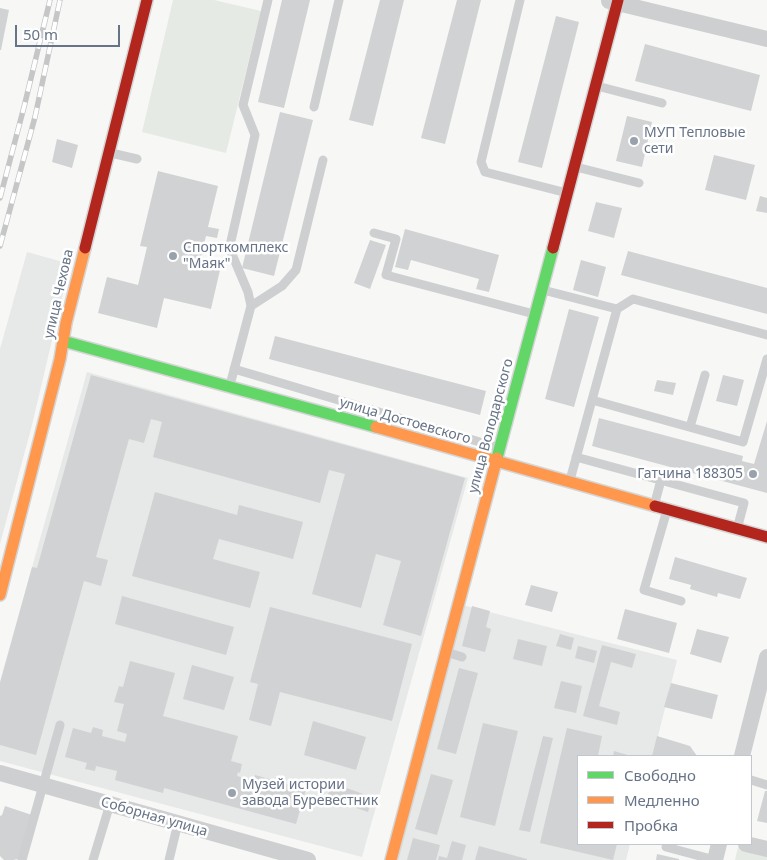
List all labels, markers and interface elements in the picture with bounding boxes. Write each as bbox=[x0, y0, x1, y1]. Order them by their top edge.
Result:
scale bar bbox=[18, 15, 122, 47]
text: 50 m bbox=[23, 24, 58, 44]
place label: МУП Тепловые сети bbox=[644, 125, 745, 158]
marker: МУП Тепловые сети bbox=[628, 135, 640, 147]
place label: Спорткомплекс "Маяк" bbox=[183, 240, 288, 272]
street label: улица Чехова bbox=[41, 248, 77, 340]
marker: Спорткомплекс "Маяк" bbox=[167, 250, 179, 262]
street label: улица Володарского bbox=[465, 357, 517, 495]
street label: улица Достоевского bbox=[337, 394, 473, 448]
place label: Гатчина 188305 bbox=[637, 466, 743, 482]
marker: Гатчина 188305 bbox=[747, 468, 759, 480]
legend bbox=[577, 755, 752, 845]
text: Свободно bbox=[624, 765, 696, 785]
place label: Музей истории завода Буревестник bbox=[242, 777, 378, 810]
marker: Музей истории завода Буревестник bbox=[226, 787, 238, 799]
text: Медленно bbox=[624, 790, 700, 810]
street label: Соборная улица bbox=[99, 794, 209, 840]
text: Пробка bbox=[624, 815, 678, 835]

